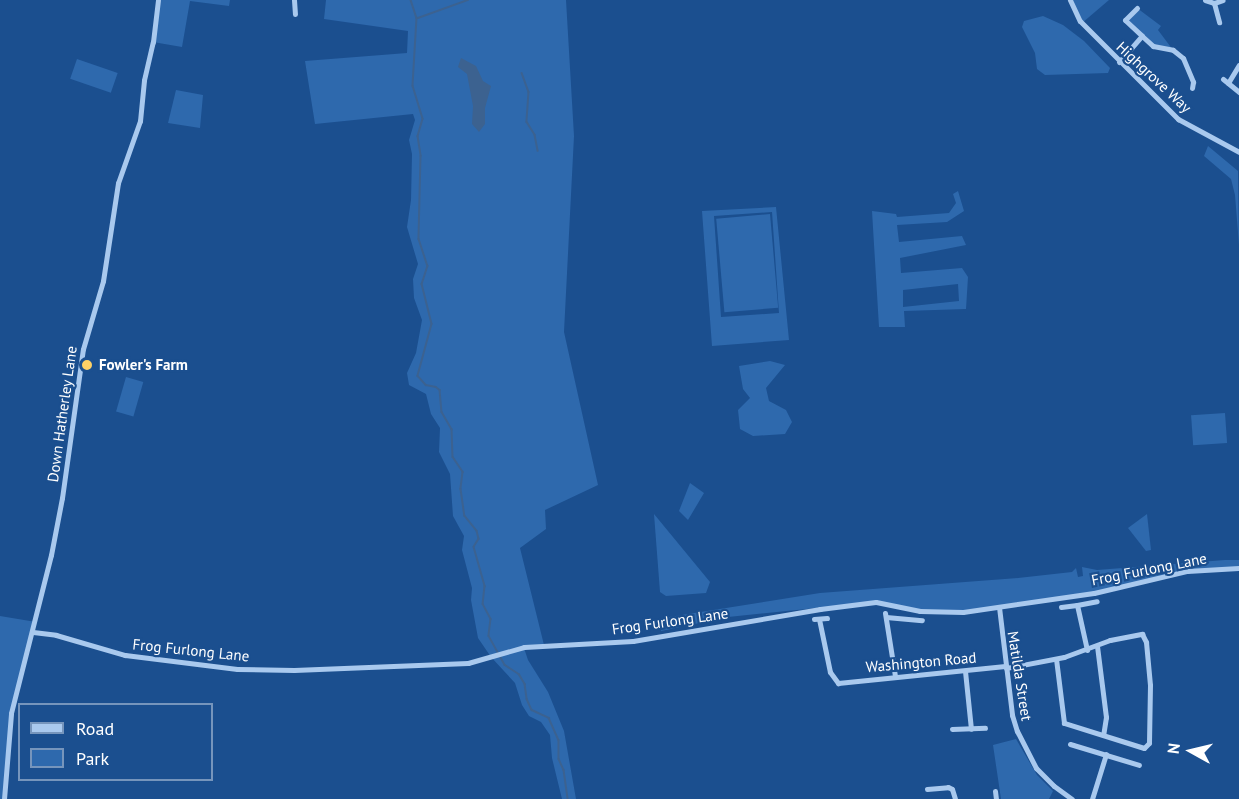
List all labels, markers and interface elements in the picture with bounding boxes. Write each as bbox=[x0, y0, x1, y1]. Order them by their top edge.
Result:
street label: Highgrove Way bbox=[1113, 38, 1195, 116]
street label: Down Hatherley Lane bbox=[43, 345, 81, 483]
place label: Fowler's Farm bbox=[99, 356, 188, 374]
marker: Fowler's Farm bbox=[80, 358, 94, 372]
street label: Frog Furlong Lane bbox=[1090, 549, 1208, 589]
street label: Frog Furlong Lane bbox=[611, 604, 729, 638]
street label: Matilda Street bbox=[1004, 630, 1036, 722]
street label: Frog Furlong Lane bbox=[132, 635, 250, 665]
street label: Washington Road bbox=[865, 648, 977, 676]
legend bbox=[18, 703, 213, 781]
text: Road bbox=[76, 717, 114, 740]
north arrow bbox=[1161, 721, 1221, 781]
text: N bbox=[1163, 742, 1184, 755]
text: Park bbox=[76, 747, 109, 770]

